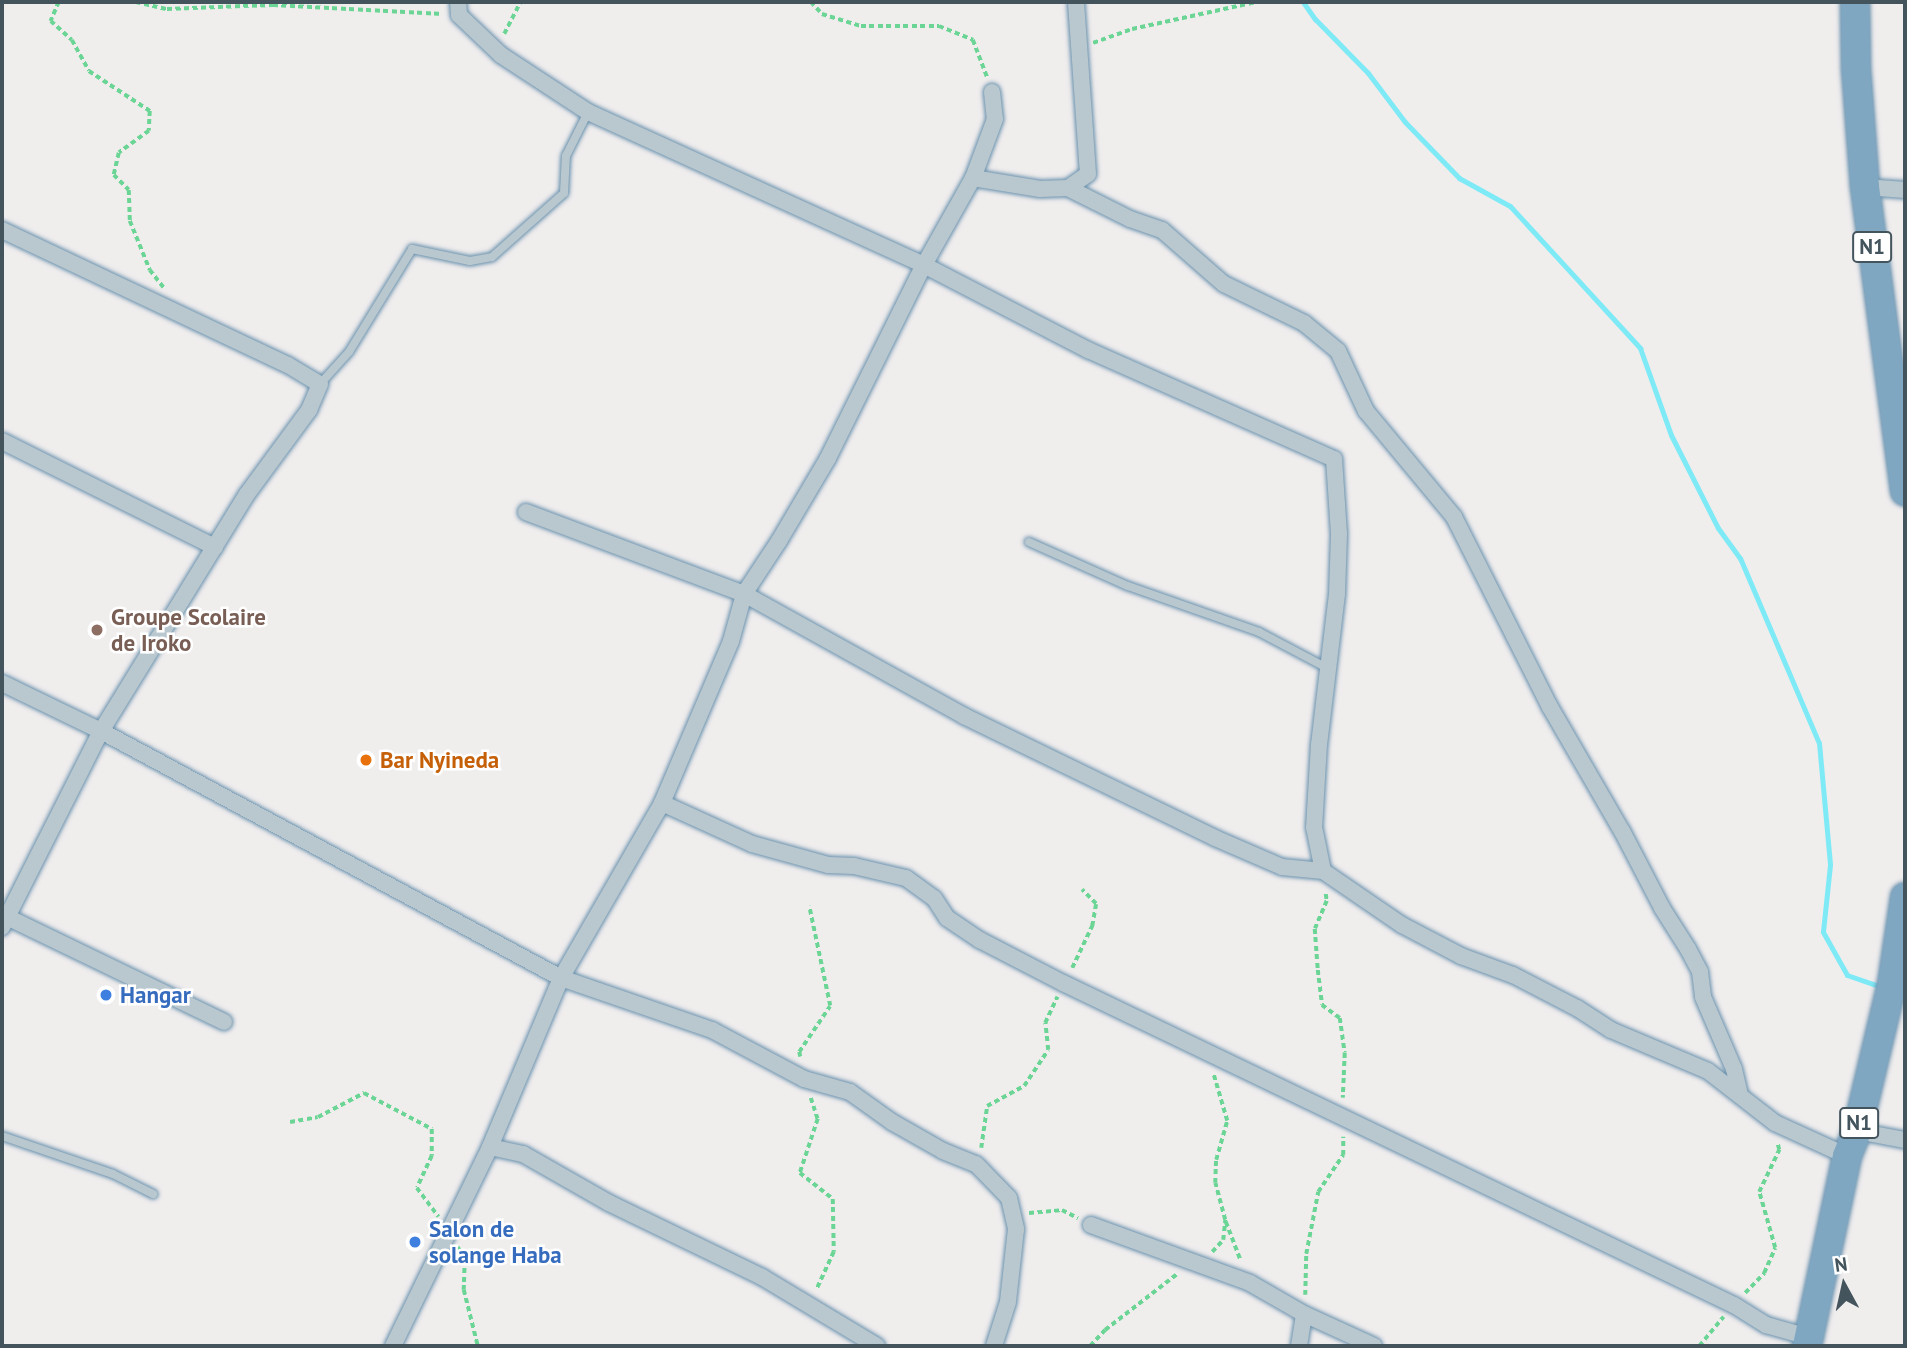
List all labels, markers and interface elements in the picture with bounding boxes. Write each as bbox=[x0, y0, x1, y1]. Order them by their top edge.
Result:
road number: N1 bbox=[1851, 230, 1893, 264]
place label: Groupe Scolaire de Iroko bbox=[111, 603, 266, 657]
marker: Groupe Scolaire de Iroko bbox=[89, 622, 105, 638]
place label: Bar Nyineda bbox=[380, 746, 499, 774]
marker: Bar Nyineda bbox=[358, 752, 374, 768]
place label: Hangar bbox=[120, 981, 191, 1009]
marker: Hangar bbox=[98, 987, 114, 1003]
road number: N1 bbox=[1838, 1106, 1880, 1140]
place label: Salon de solange Haba bbox=[429, 1215, 562, 1269]
marker: Salon de solange Haba bbox=[407, 1234, 423, 1250]
north arrow bbox=[1809, 1250, 1879, 1320]
text: N bbox=[1833, 1251, 1849, 1277]

